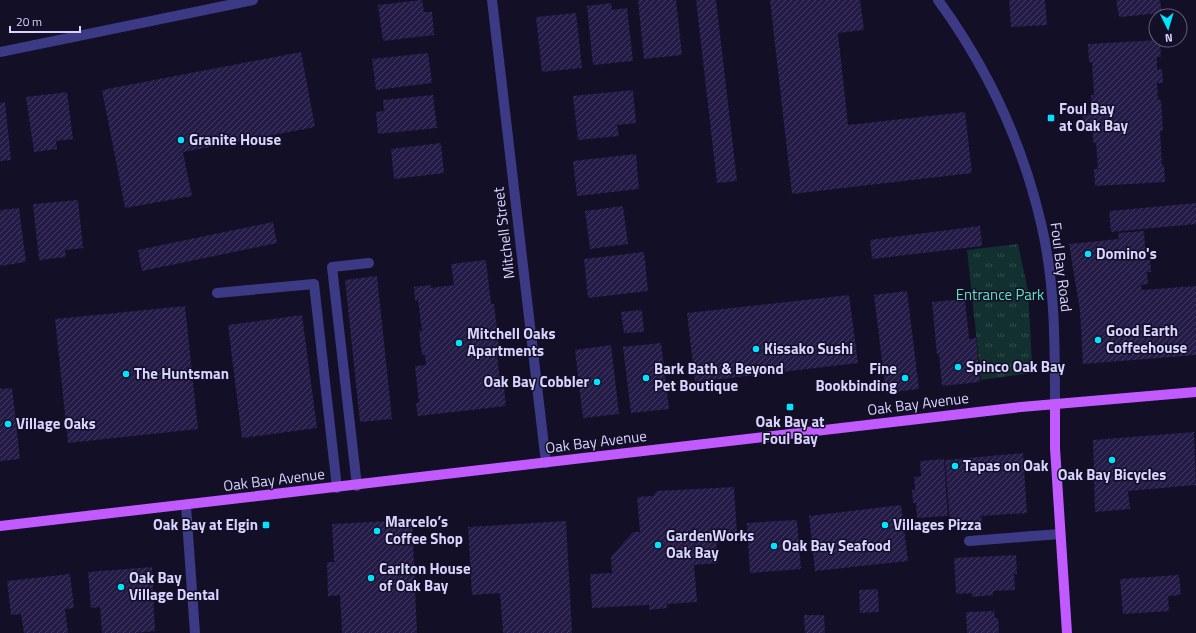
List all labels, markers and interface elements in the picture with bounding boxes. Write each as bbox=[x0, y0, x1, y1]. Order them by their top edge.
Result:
scale bar bbox=[10, 8, 80, 34]
north arrow bbox=[1148, 8, 1188, 48]
text: 20 m bbox=[16, 12, 42, 31]
text: N bbox=[1164, 30, 1173, 46]
place label: Foul Bay at Oak Bay bbox=[1059, 97, 1129, 137]
marker: Foul Bay at Oak Bay bbox=[1046, 113, 1056, 123]
place label: Granite House bbox=[189, 128, 281, 151]
marker: Granite House bbox=[176, 135, 186, 145]
street label: Mitchell Street bbox=[486, 185, 521, 280]
street label: Foul Bay Road bbox=[1045, 221, 1078, 313]
place label: Domino's bbox=[1096, 242, 1157, 265]
marker: Domino's bbox=[1083, 249, 1093, 259]
park label: Entrance Park bbox=[956, 283, 1044, 306]
place label: Good Earth Coffeehouse bbox=[1106, 319, 1188, 359]
place label: Mitchell Oaks Apartments bbox=[467, 322, 556, 362]
marker: Good Earth Coffeehouse bbox=[1093, 335, 1103, 345]
place label: Kissako Sushi bbox=[764, 337, 853, 360]
marker: Mitchell Oaks Apartments bbox=[454, 338, 464, 348]
marker: Kissako Sushi bbox=[751, 344, 761, 354]
place label: Spinco Oak Bay bbox=[966, 355, 1066, 378]
place label: Bark Bath & Beyond Pet Boutique bbox=[654, 357, 784, 397]
place label: Fine Bookbinding bbox=[815, 357, 897, 397]
place label: The Huntsman bbox=[134, 362, 229, 385]
marker: Spinco Oak Bay bbox=[953, 362, 963, 372]
marker: The Huntsman bbox=[121, 369, 131, 379]
place label: Oak Bay Cobbler bbox=[483, 370, 589, 393]
marker: Bark Bath & Beyond Pet Boutique bbox=[641, 373, 651, 383]
marker: Fine Bookbinding bbox=[900, 373, 910, 383]
marker: Oak Bay Cobbler bbox=[592, 377, 602, 387]
street label: Oak Bay Avenue bbox=[866, 386, 970, 421]
marker: Oak Bay at Foul Bay bbox=[785, 402, 795, 412]
place label: Oak Bay at Foul Bay bbox=[755, 410, 825, 450]
place label: Village Oaks bbox=[16, 412, 96, 435]
marker: Village Oaks bbox=[3, 419, 13, 429]
street label: Oak Bay Avenue bbox=[544, 424, 648, 459]
place label: Tapas on Oak bbox=[963, 454, 1049, 477]
marker: Oak Bay Bicycles bbox=[1107, 455, 1117, 465]
marker: Tapas on Oak bbox=[950, 461, 960, 471]
street label: Oak Bay Avenue bbox=[222, 462, 326, 497]
place label: Oak Bay Bicycles bbox=[1058, 463, 1166, 486]
place label: Marcelo’s Coffee Shop bbox=[385, 510, 463, 550]
place label: Oak Bay at Elgin bbox=[153, 513, 258, 536]
place label: Villages Pizza bbox=[893, 513, 982, 536]
marker: Oak Bay at Elgin bbox=[261, 520, 271, 530]
marker: Villages Pizza bbox=[880, 520, 890, 530]
place label: GardenWorks Oak Bay bbox=[666, 524, 754, 564]
marker: Marcelo’s Coffee Shop bbox=[372, 526, 382, 536]
place label: Oak Bay Seafood bbox=[782, 534, 891, 557]
marker: GardenWorks Oak Bay bbox=[653, 540, 663, 550]
marker: Oak Bay Seafood bbox=[769, 541, 779, 551]
place label: Carlton House of Oak Bay bbox=[379, 557, 471, 597]
place label: Oak Bay Village Dental bbox=[129, 566, 219, 606]
marker: Carlton House of Oak Bay bbox=[366, 573, 376, 583]
marker: Oak Bay Village Dental bbox=[116, 582, 126, 592]

